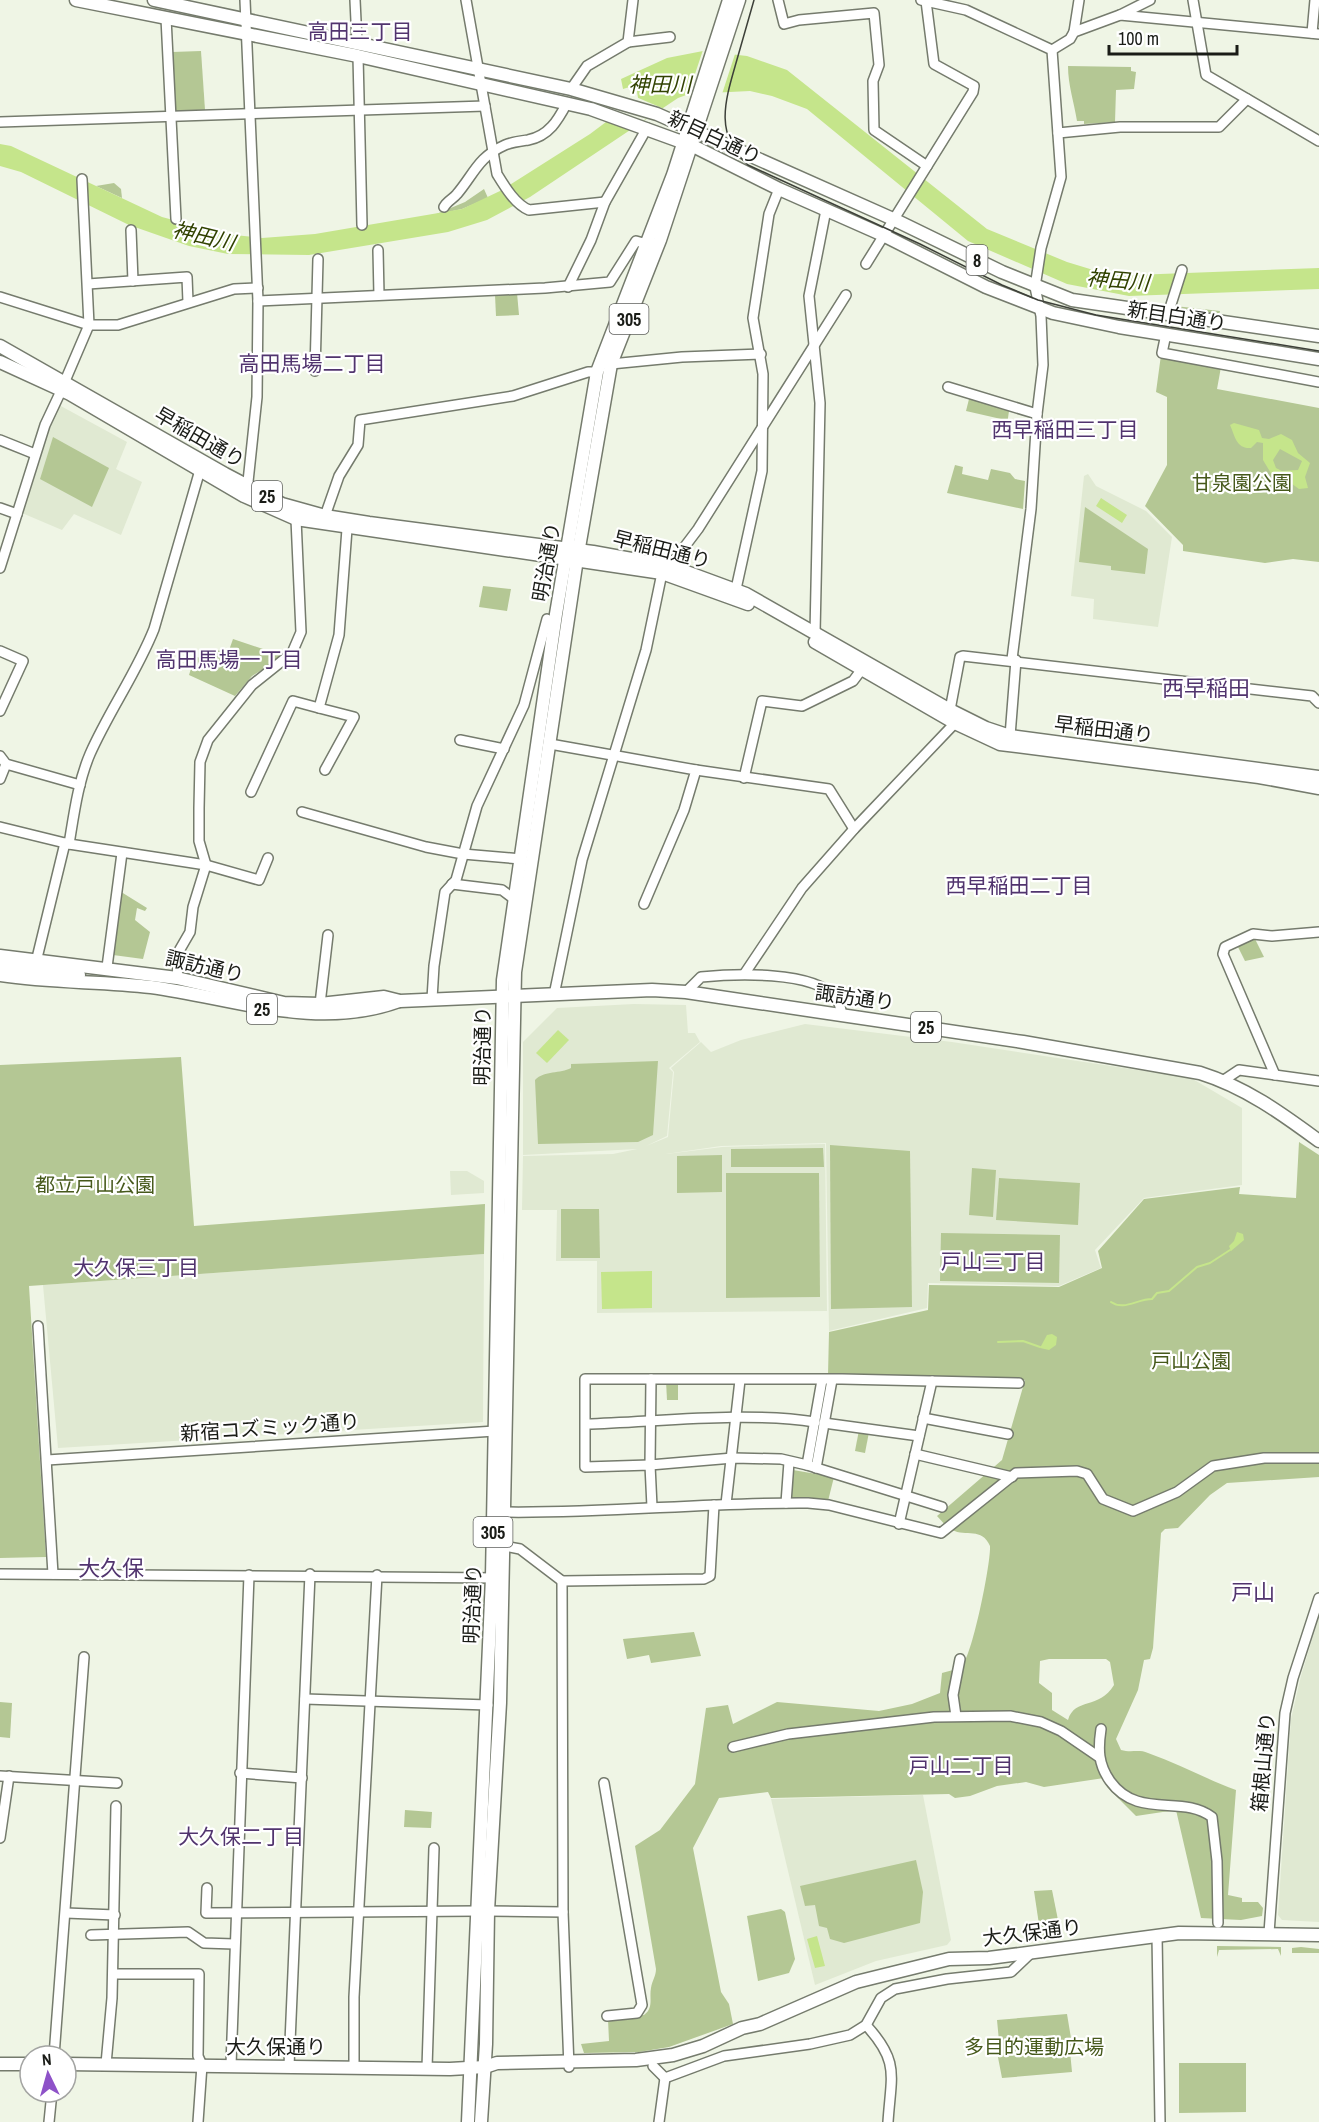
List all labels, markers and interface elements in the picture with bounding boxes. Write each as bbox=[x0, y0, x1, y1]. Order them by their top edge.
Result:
district label: 高田三丁目 bbox=[308, 17, 413, 46]
scale bar bbox=[1109, 18, 1236, 56]
text: 100 m bbox=[1118, 26, 1159, 51]
water label: 神田川 bbox=[629, 70, 693, 99]
street label: 新目白通り bbox=[664, 104, 766, 170]
water label: 神田川 bbox=[170, 215, 240, 258]
road number: 8 bbox=[966, 245, 988, 275]
water label: 神田川 bbox=[1085, 263, 1153, 297]
street label: 新目白通り bbox=[1126, 295, 1228, 337]
road number: 305 bbox=[610, 304, 648, 334]
district label: 高田馬場二丁目 bbox=[239, 349, 386, 378]
street label: 早稲田通り bbox=[150, 400, 250, 474]
district label: 西早稲田三丁目 bbox=[992, 415, 1139, 444]
park label: 甘泉園公園 bbox=[1192, 469, 1292, 496]
road number: 25 bbox=[252, 481, 282, 511]
street label: 明治通り bbox=[526, 520, 566, 604]
street label: 早稲田通り bbox=[610, 524, 714, 574]
district label: 高田馬場一丁目 bbox=[156, 645, 303, 674]
district label: 西早稲田 bbox=[1162, 673, 1250, 703]
street label: 早稲田通り bbox=[1053, 710, 1155, 748]
district label: 西早稲田二丁目 bbox=[946, 871, 1093, 900]
street label: 諏訪通り bbox=[163, 944, 247, 988]
street label: 諏訪通り bbox=[814, 978, 896, 1016]
road number: 25 bbox=[247, 994, 277, 1024]
street label: 明治通り bbox=[468, 1006, 496, 1086]
road number: 25 bbox=[911, 1012, 941, 1042]
park label: 都立戸山公園 bbox=[35, 1171, 155, 1198]
district label: 戸山三丁目 bbox=[941, 1247, 1046, 1276]
district label: 大久保三丁目 bbox=[73, 1253, 199, 1282]
park label: 戸山公園 bbox=[1151, 1347, 1231, 1374]
street label: 新宿コズミック通り bbox=[179, 1407, 361, 1447]
road number: 305 bbox=[474, 1517, 512, 1547]
district label: 大久保 bbox=[78, 1553, 144, 1583]
street label: 明治通り bbox=[457, 1564, 487, 1644]
district label: 戸山 bbox=[1231, 1577, 1275, 1607]
street label: 箱根山通り bbox=[1245, 1711, 1281, 1813]
district label: 戸山二丁目 bbox=[909, 1751, 1014, 1780]
district label: 大久保二丁目 bbox=[178, 1822, 304, 1851]
street label: 大久保通り bbox=[981, 1913, 1083, 1951]
street label: 大久保通り bbox=[226, 2033, 326, 2060]
park label: 多目的運動広場 bbox=[964, 2033, 1104, 2060]
north arrow bbox=[18, 2044, 78, 2104]
text: N bbox=[41, 2048, 52, 2070]

